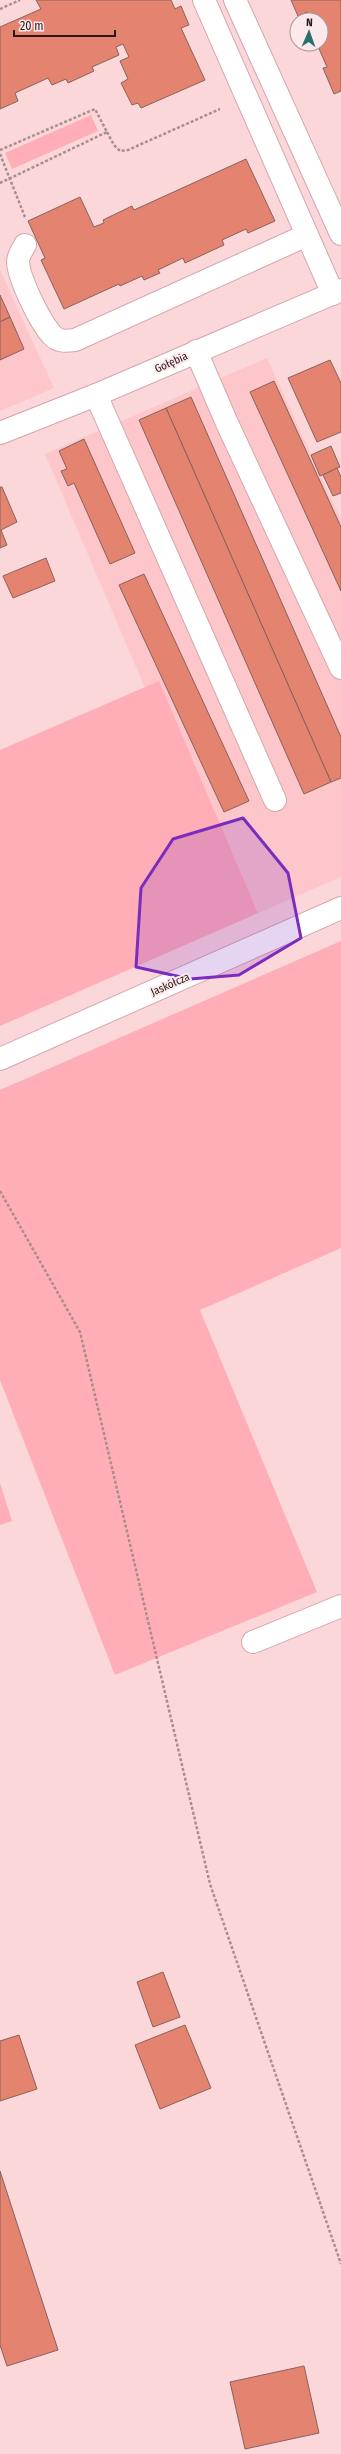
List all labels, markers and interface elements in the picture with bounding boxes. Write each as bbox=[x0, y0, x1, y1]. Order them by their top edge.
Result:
scale bar bbox=[14, 12, 115, 38]
north arrow bbox=[289, 12, 329, 52]
text: N bbox=[306, 16, 313, 29]
text: 20 m bbox=[20, 19, 44, 33]
street label: Gołębia bbox=[153, 349, 190, 375]
street label: Jaskółcza bbox=[149, 970, 192, 999]

